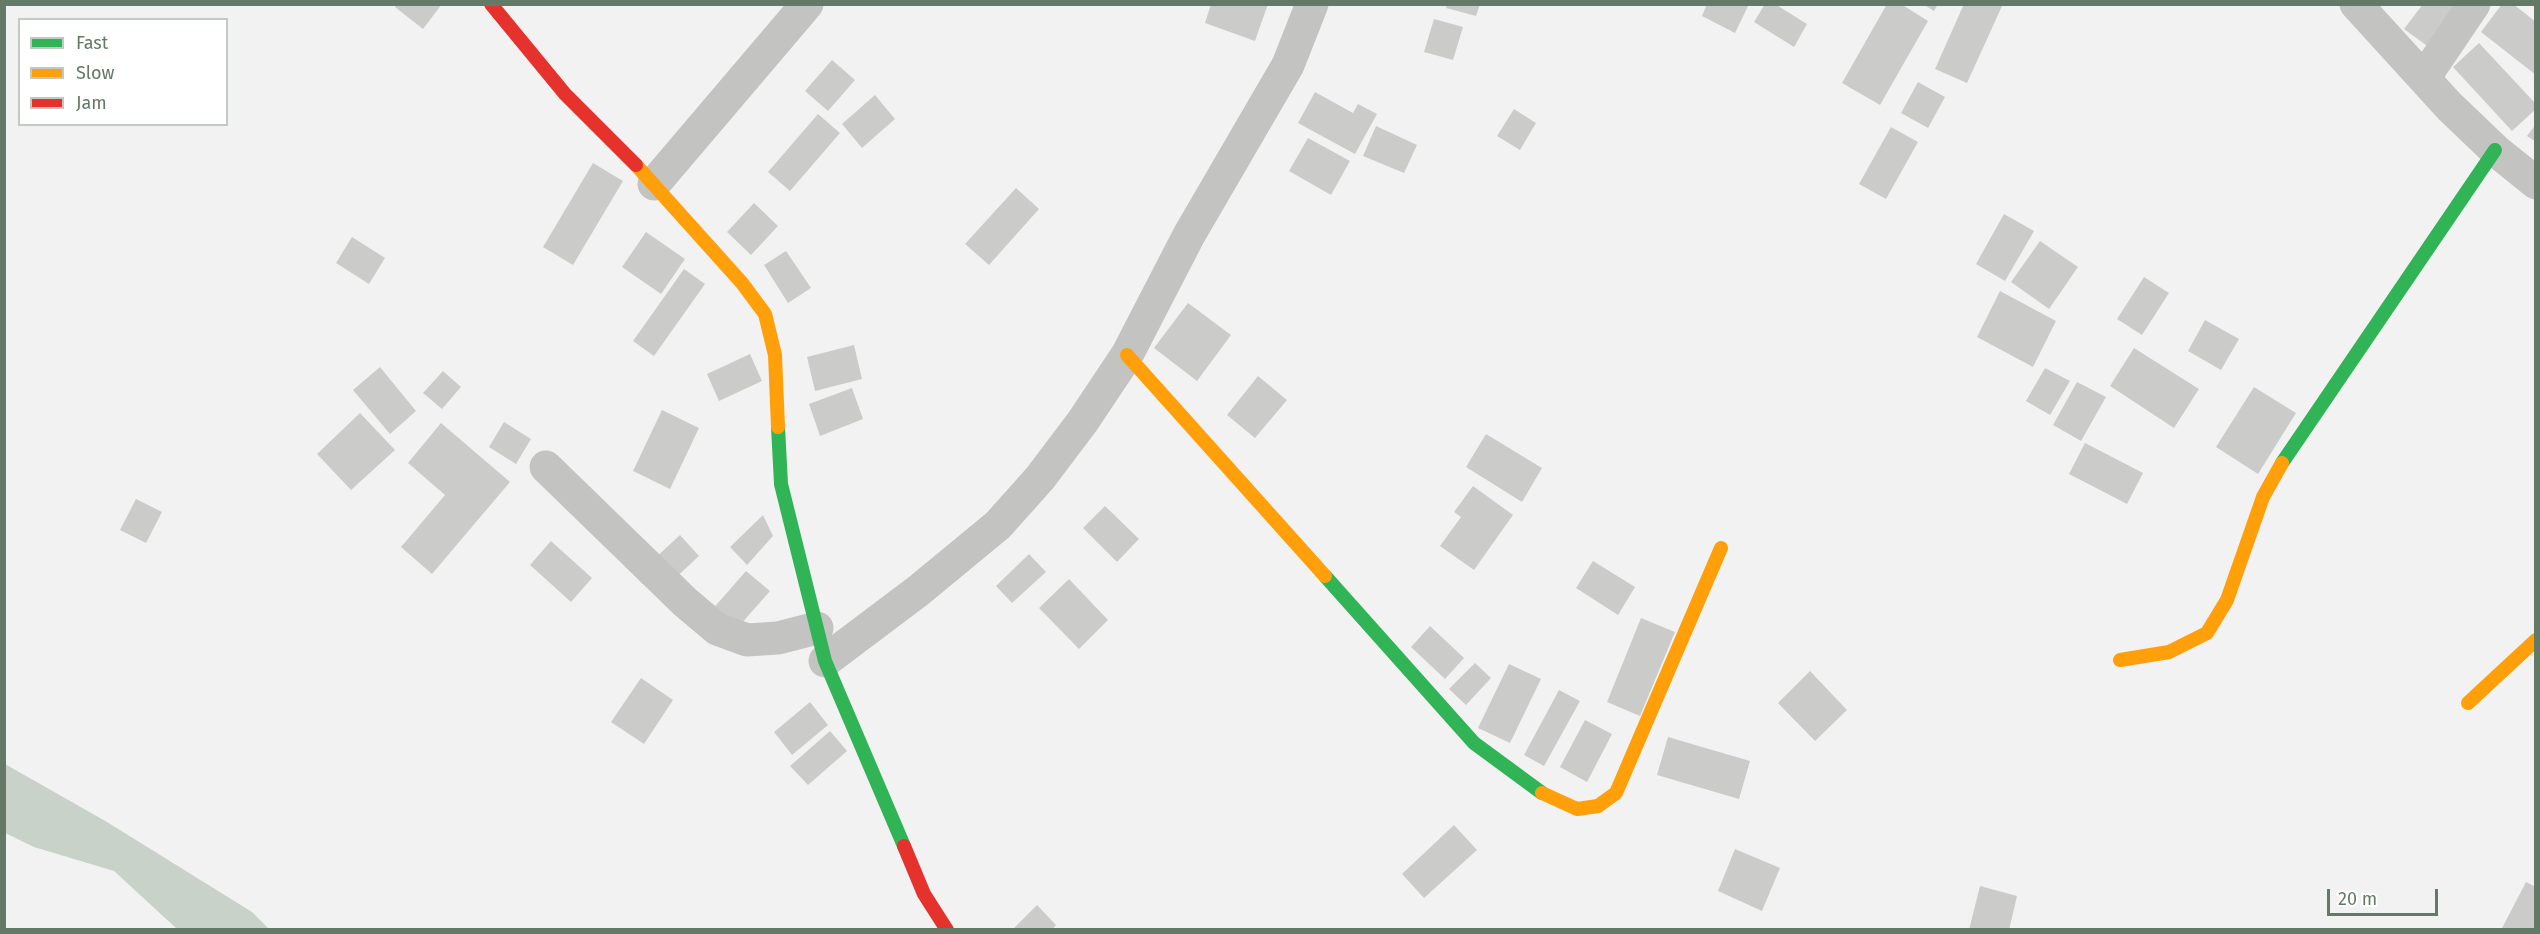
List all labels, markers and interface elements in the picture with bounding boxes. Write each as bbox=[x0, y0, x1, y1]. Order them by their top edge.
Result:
legend bbox=[18, 18, 228, 126]
text: Fast bbox=[76, 32, 108, 54]
text: Slow bbox=[76, 62, 114, 84]
text: Jam bbox=[76, 92, 107, 114]
scale bar bbox=[2330, 877, 2441, 915]
text: 20 m bbox=[2338, 888, 2377, 910]

